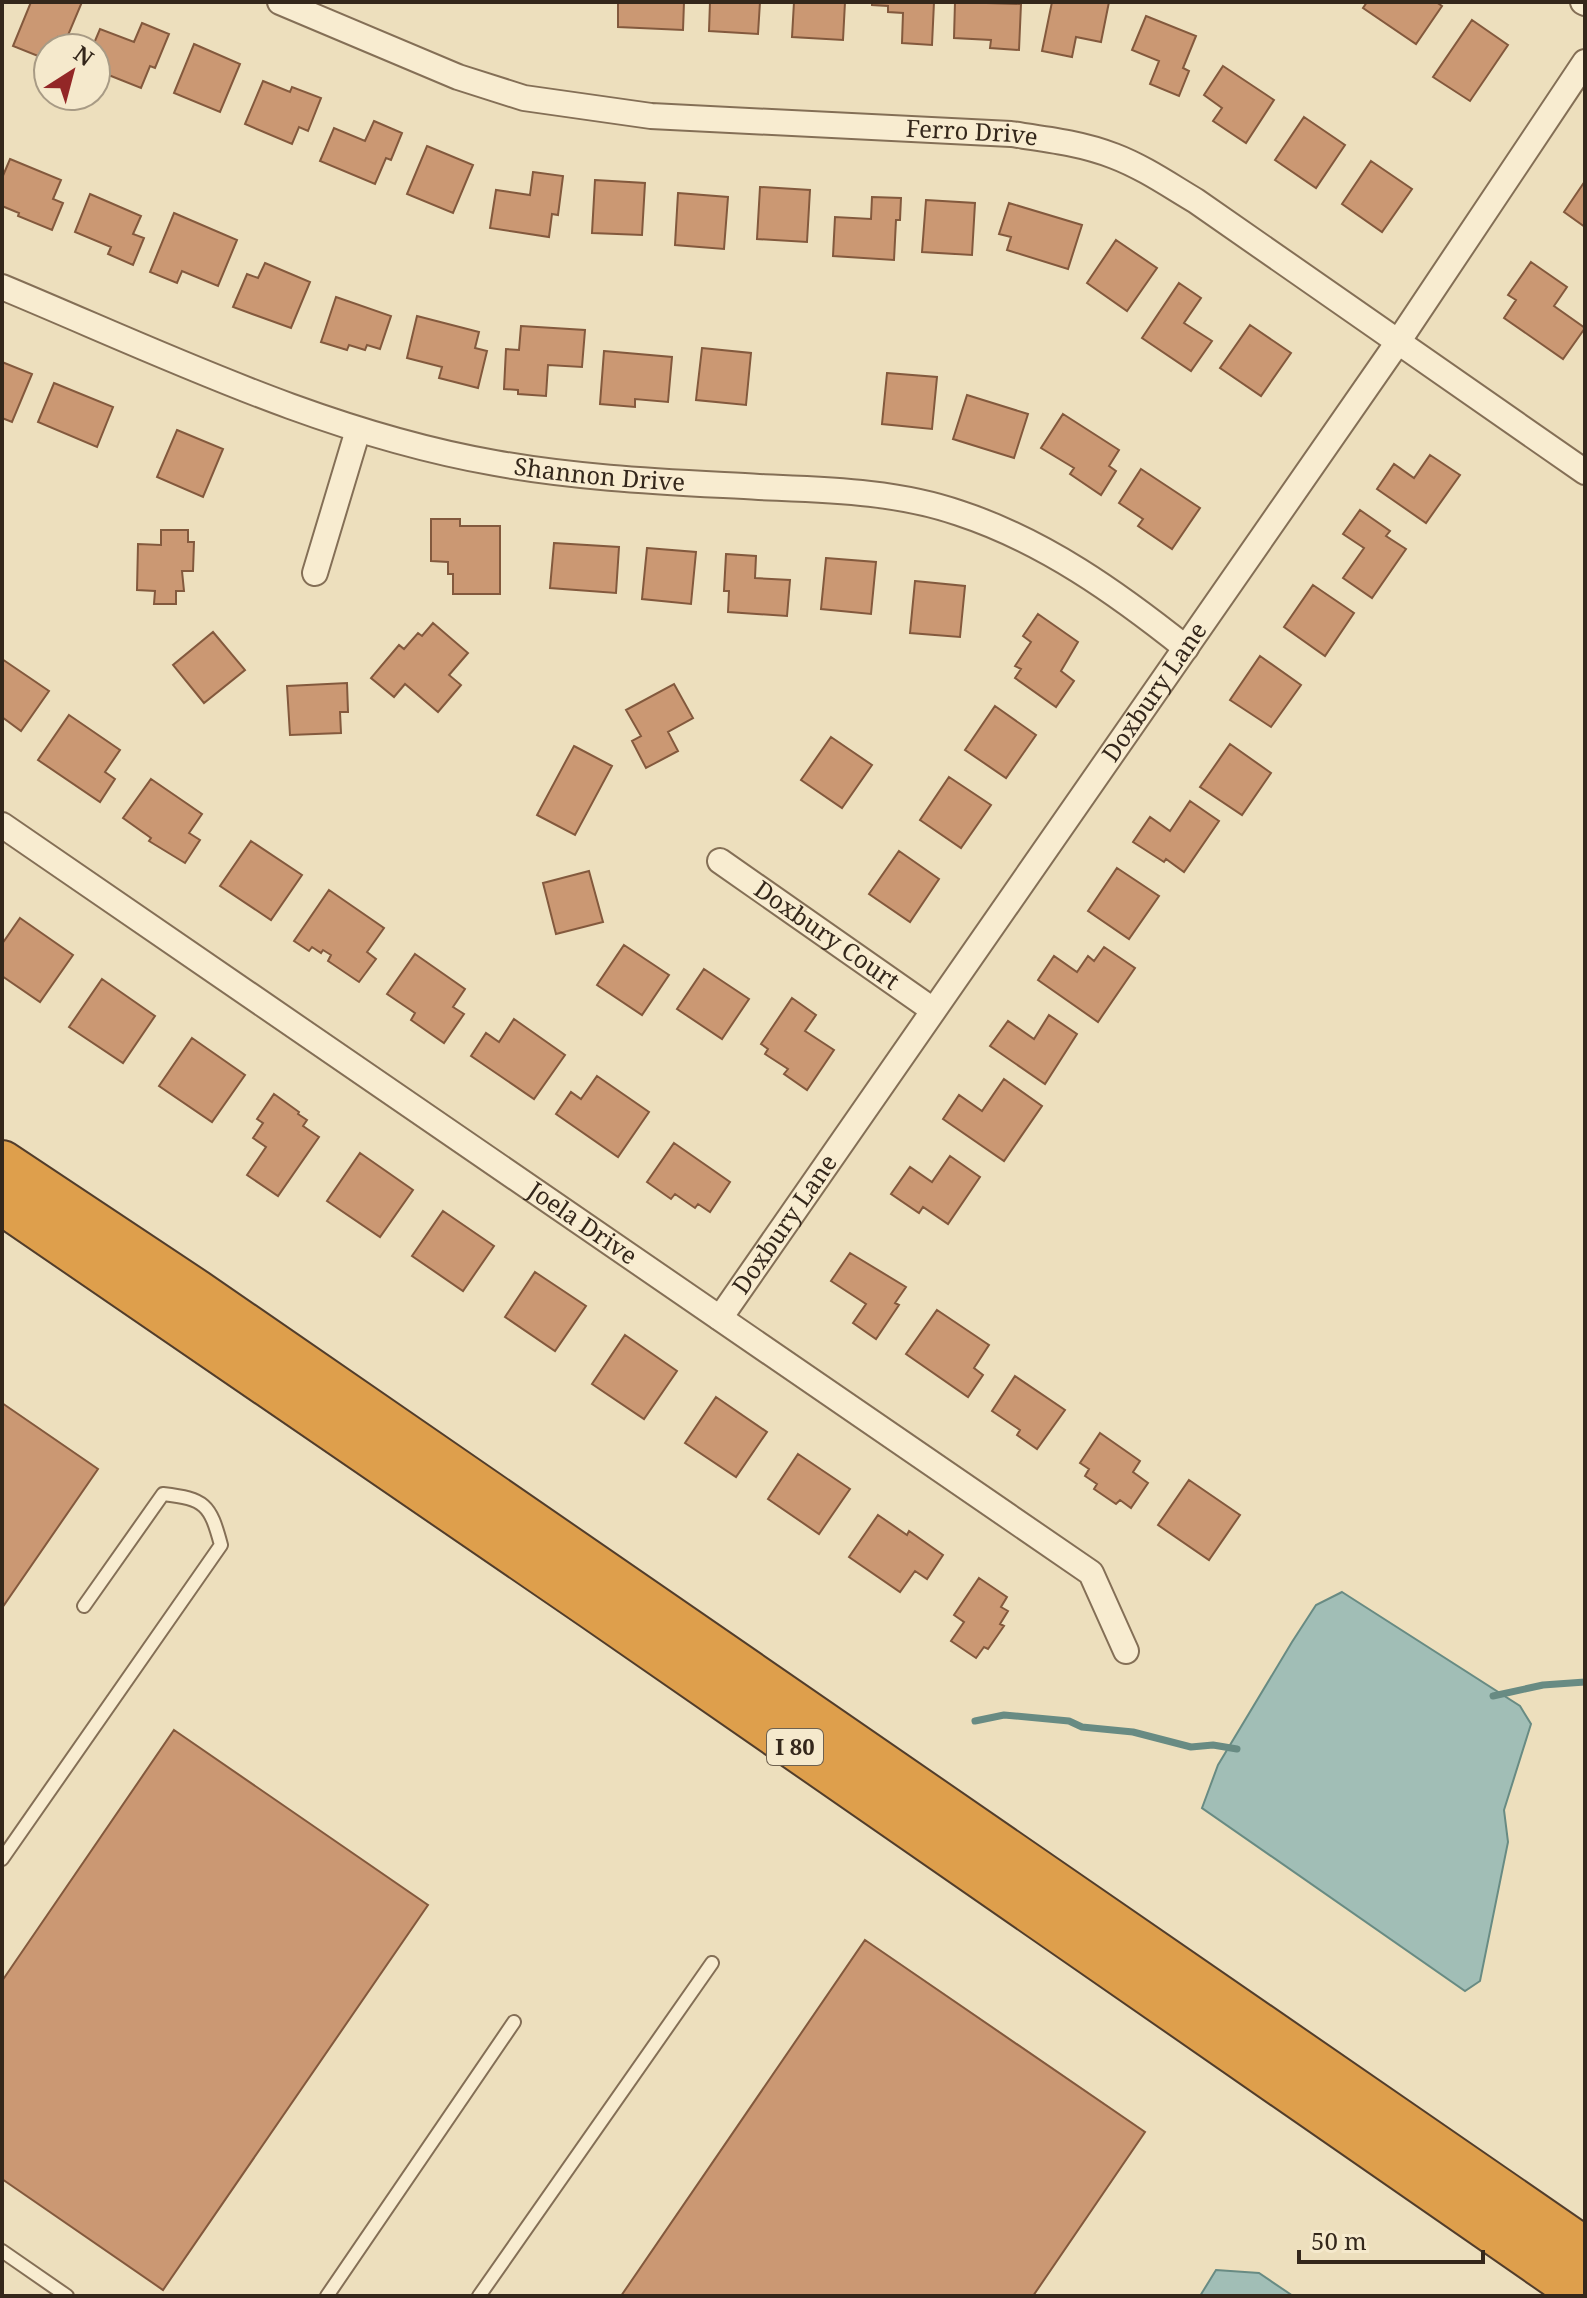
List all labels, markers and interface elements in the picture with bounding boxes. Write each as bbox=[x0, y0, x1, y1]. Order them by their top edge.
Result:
north arrow bbox=[32, 32, 112, 112]
text: N bbox=[69, 38, 100, 72]
street label: Ferro Drive bbox=[905, 111, 1040, 153]
street label: Shannon Drive bbox=[512, 449, 686, 498]
street label: Doxbury Lane bbox=[1093, 615, 1214, 768]
street label: Doxbury Court bbox=[748, 872, 906, 997]
street label: Doxbury Lane bbox=[724, 1147, 844, 1300]
street label: Joela Drive bbox=[521, 1173, 644, 1272]
road number: I 80 bbox=[767, 1729, 823, 1765]
scale bar bbox=[1299, 2214, 1483, 2264]
text: 50 m bbox=[1311, 2224, 1367, 2257]

